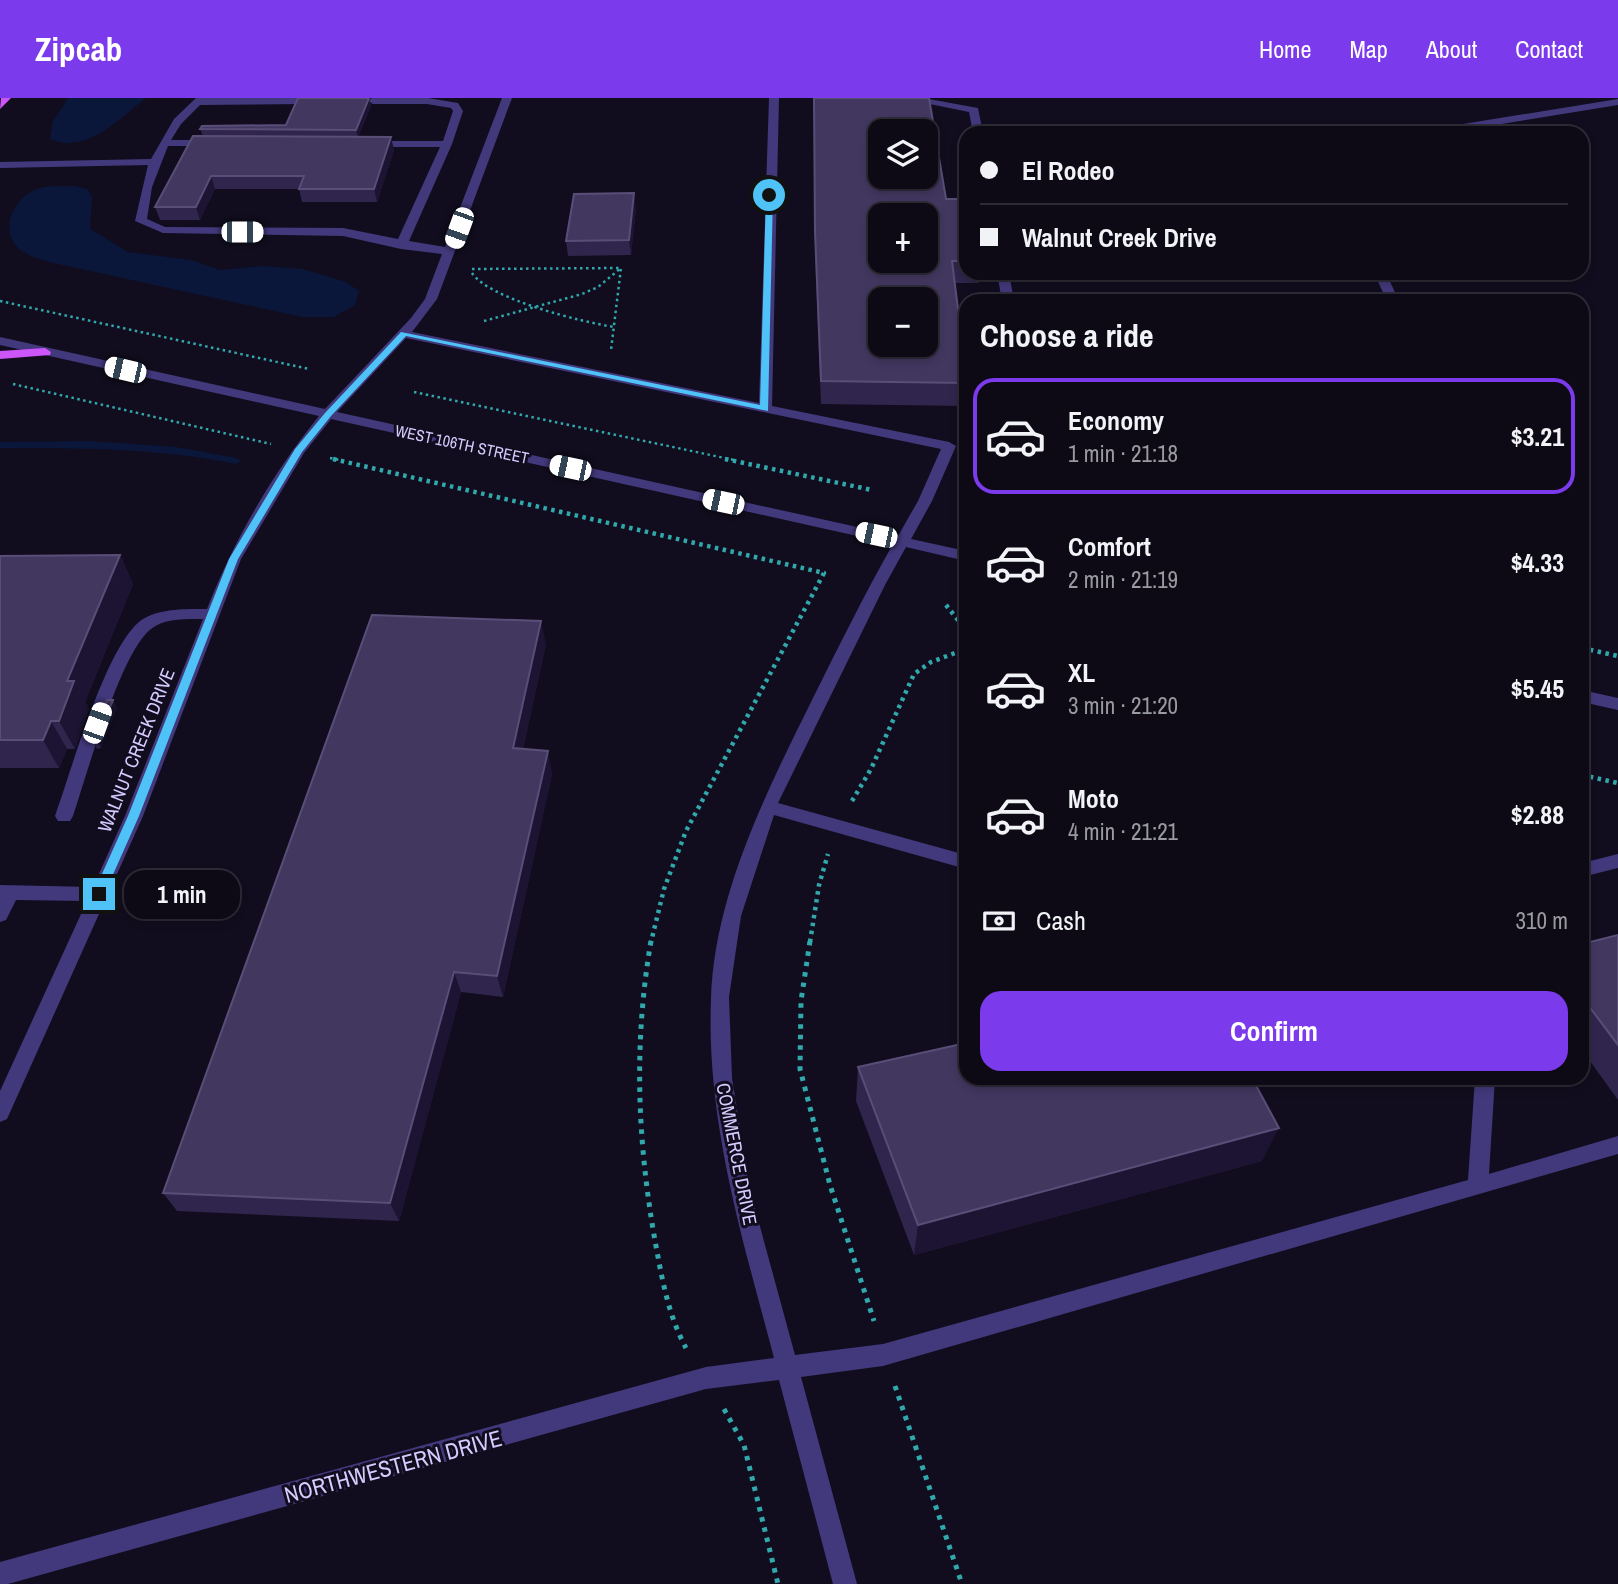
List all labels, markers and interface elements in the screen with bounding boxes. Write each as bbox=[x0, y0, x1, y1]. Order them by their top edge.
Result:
text: Zipcab bbox=[35, 27, 122, 71]
text: Home bbox=[1259, 33, 1311, 65]
text: Map bbox=[1349, 33, 1388, 65]
text: About bbox=[1426, 33, 1477, 65]
text: Contact bbox=[1515, 33, 1583, 65]
map controls bbox=[868, 119, 938, 357]
button: layers bbox=[868, 119, 938, 189]
text: El Rodeo bbox=[1022, 153, 1114, 188]
route start bbox=[753, 179, 785, 211]
button: + bbox=[868, 203, 938, 273]
car bbox=[442, 205, 477, 251]
text: Walnut Creek Drive bbox=[1022, 220, 1217, 255]
car bbox=[222, 222, 264, 243]
button: − bbox=[868, 287, 938, 357]
text: Choose a ride bbox=[980, 314, 1154, 357]
car bbox=[103, 355, 148, 385]
text: Economy bbox=[1068, 403, 1164, 438]
icon: car bbox=[984, 405, 1047, 468]
street label: WEST 106TH STREET bbox=[393, 419, 531, 469]
text: $3.21 bbox=[1511, 419, 1564, 454]
text: 1 min · 21:18 bbox=[1068, 438, 1178, 469]
car bbox=[548, 453, 593, 483]
car bbox=[701, 487, 746, 517]
car bbox=[854, 520, 899, 550]
text: Comfort bbox=[1068, 529, 1151, 564]
icon: car bbox=[984, 531, 1047, 594]
text: $4.33 bbox=[1511, 545, 1564, 580]
text: 2 min · 21:19 bbox=[1068, 564, 1178, 595]
text: XL bbox=[1068, 655, 1095, 690]
icon: car bbox=[984, 657, 1047, 720]
street label: WALNUT CREEK DRIVE bbox=[91, 664, 181, 836]
text: $5.45 bbox=[1511, 671, 1564, 706]
text: 3 min · 21:20 bbox=[1068, 690, 1178, 721]
car bbox=[80, 700, 115, 746]
text: Moto bbox=[1068, 781, 1119, 816]
icon: car bbox=[984, 783, 1047, 846]
text: $2.88 bbox=[1511, 797, 1564, 832]
text: 4 min · 21:21 bbox=[1068, 816, 1178, 847]
callout: 1 min bbox=[124, 870, 239, 918]
route end bbox=[83, 878, 115, 910]
text: 1 min bbox=[157, 879, 207, 910]
icon: cash bbox=[980, 902, 1018, 940]
text: Cash bbox=[1036, 903, 1086, 938]
text: 310 m bbox=[1516, 905, 1568, 936]
button: Confirm bbox=[980, 991, 1568, 1071]
street label: COMMERCE DRIVE bbox=[710, 1081, 764, 1227]
street label: NORTHWESTERN DRIVE bbox=[281, 1422, 505, 1510]

